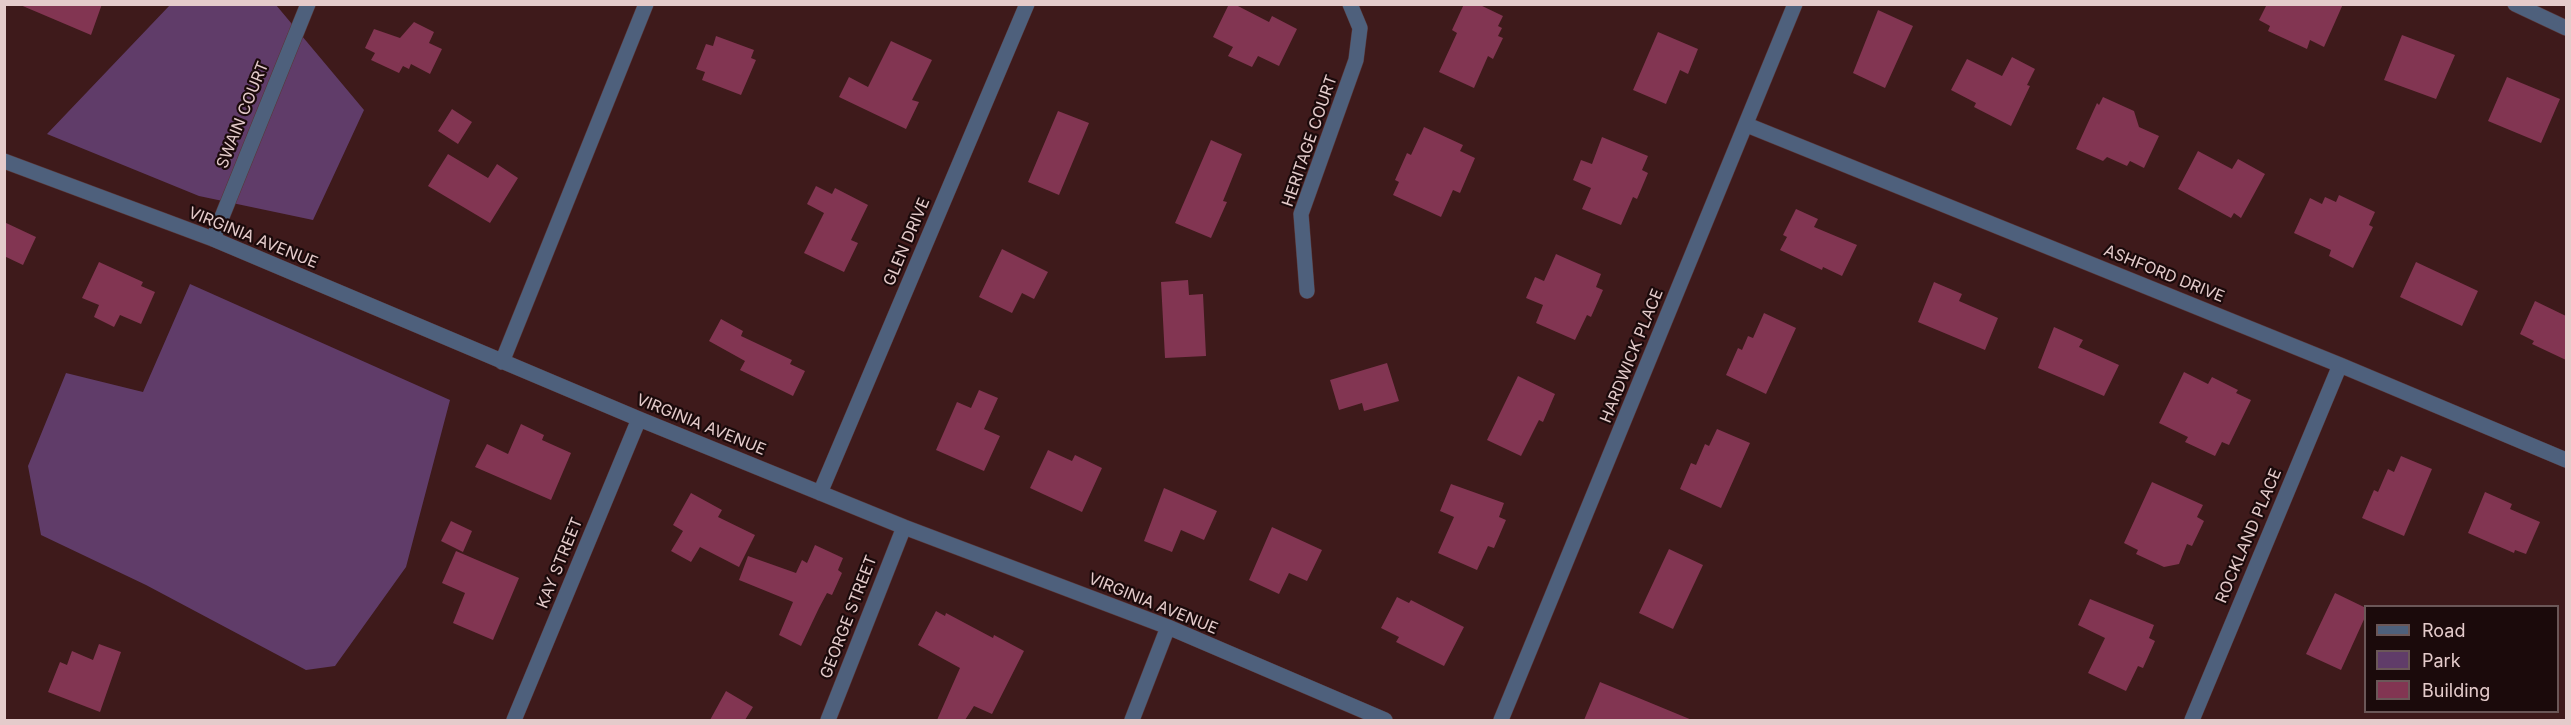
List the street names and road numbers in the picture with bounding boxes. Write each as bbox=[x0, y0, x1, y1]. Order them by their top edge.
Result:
street label: SWAIN COURT bbox=[213, 59, 273, 171]
street label: HERITAGE COURT bbox=[1278, 73, 1342, 209]
street label: GLEN DRIVE bbox=[880, 195, 934, 289]
street label: VIRGINIA AVENUE bbox=[185, 203, 321, 273]
street label: ASHFORD DRIVE bbox=[2101, 241, 2227, 307]
street label: HARDWICK PLACE bbox=[1596, 286, 1668, 426]
street label: VIRGINIA AVENUE bbox=[633, 390, 769, 460]
street label: ROCKLAND PLACE bbox=[2212, 466, 2286, 606]
street label: KAY STREET bbox=[533, 515, 587, 611]
street label: GEORGE STREET bbox=[817, 553, 881, 681]
street label: VIRGINIA AVENUE bbox=[1085, 569, 1221, 639]

